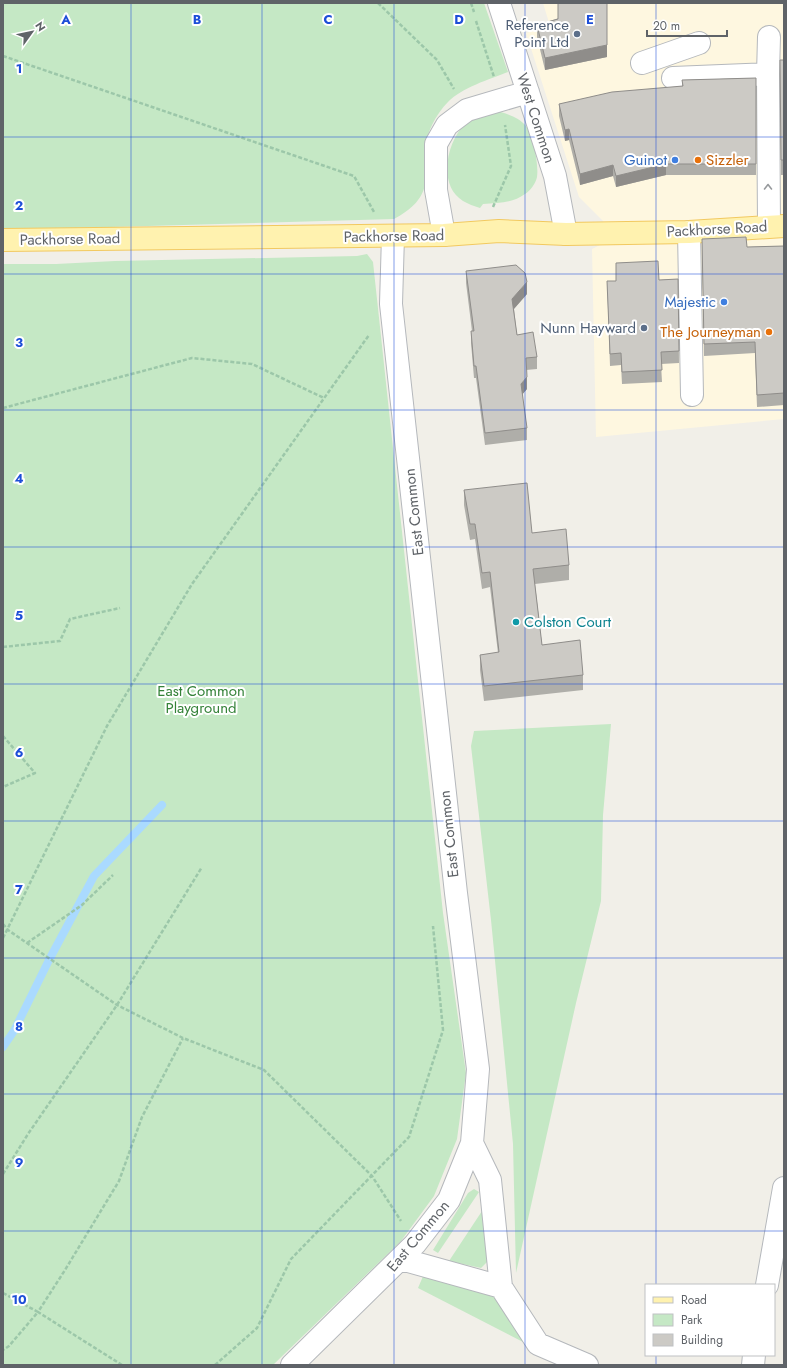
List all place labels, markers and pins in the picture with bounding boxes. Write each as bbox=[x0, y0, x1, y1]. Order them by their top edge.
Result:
place label: Reference Point Ltd bbox=[505, 14, 569, 53]
marker: Reference Point Ltd bbox=[572, 29, 582, 39]
place label: Guinot bbox=[624, 149, 667, 171]
place label: Sizzler bbox=[706, 149, 750, 171]
marker: Guinot bbox=[670, 155, 680, 165]
marker: Sizzler bbox=[693, 155, 703, 165]
place label: Majestic bbox=[664, 291, 716, 313]
marker: Majestic bbox=[719, 297, 729, 307]
place label: Nunn Hayward bbox=[540, 317, 636, 339]
place label: The Journeyman bbox=[660, 321, 761, 343]
marker: Nunn Hayward bbox=[639, 323, 649, 333]
marker: The Journeyman bbox=[764, 327, 774, 337]
place label: Colston Court bbox=[524, 611, 612, 633]
marker: Colston Court bbox=[511, 617, 521, 627]

